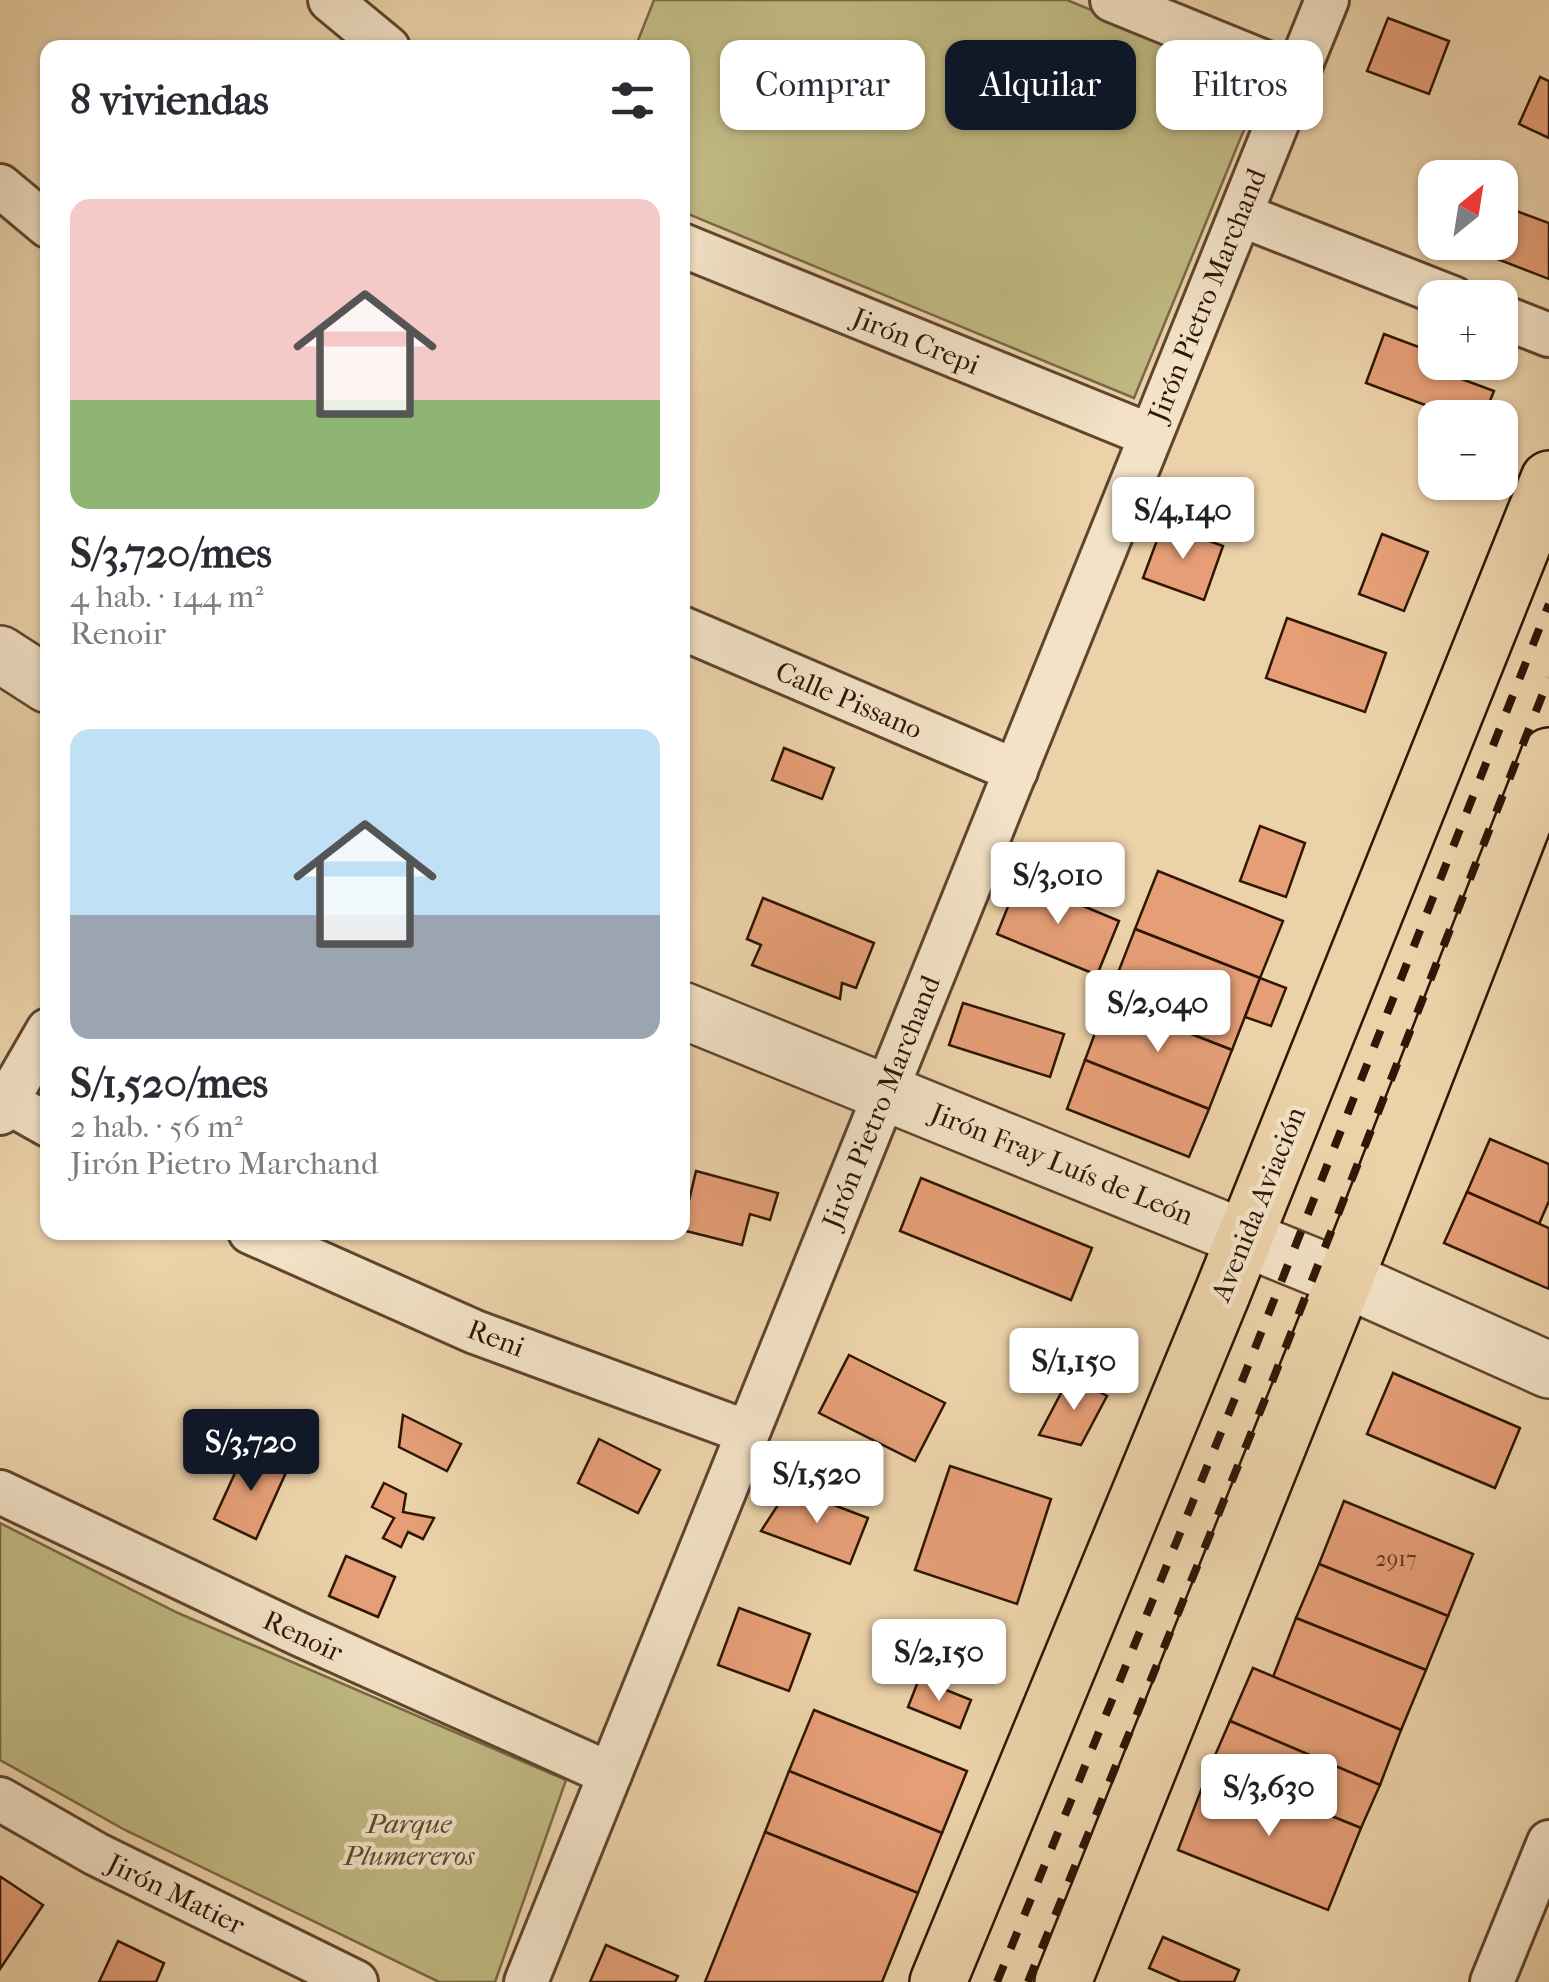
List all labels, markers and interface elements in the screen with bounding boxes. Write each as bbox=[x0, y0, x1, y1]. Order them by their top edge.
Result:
chip: Comprar bbox=[720, 40, 925, 130]
chip: Alquilar bbox=[945, 40, 1136, 130]
chip: Filtros bbox=[1156, 40, 1323, 130]
icon: filters bbox=[605, 73, 660, 128]
text: 8 viviendas bbox=[70, 76, 269, 125]
north arrow bbox=[1418, 160, 1518, 260]
map controls bbox=[1418, 160, 1518, 500]
street label: Jirón Pietro Marchand bbox=[1140, 163, 1273, 428]
icon: home bbox=[275, 264, 455, 444]
button: + bbox=[1418, 280, 1518, 380]
street label: Jirón Crepi bbox=[846, 300, 984, 381]
button: − bbox=[1418, 400, 1518, 500]
pin: S/4,140 bbox=[1091, 477, 1275, 562]
text: S/4,140 bbox=[1134, 491, 1232, 528]
text: S/3,720/mes bbox=[70, 529, 272, 578]
text: 4 hab. · 144 m² bbox=[70, 578, 263, 615]
text: Renoir bbox=[70, 615, 166, 652]
street label: Calle Pissano bbox=[771, 654, 927, 746]
icon: home bbox=[275, 794, 455, 974]
pin: S/3,010 bbox=[966, 842, 1150, 927]
text: S/3,010 bbox=[1013, 856, 1103, 893]
street label: Jirón Pietro Marchand bbox=[814, 970, 947, 1235]
pin: S/2,040 bbox=[1066, 970, 1250, 1055]
text: S/2,040 bbox=[1107, 984, 1209, 1021]
text: S/1,520/mes bbox=[70, 1059, 268, 1108]
street label: Jirón Fray Luís de León bbox=[924, 1095, 1198, 1232]
street label: Avenida Aviación bbox=[1204, 1102, 1312, 1307]
text: 2 hab. · 56 m² bbox=[70, 1108, 243, 1145]
text: Jirón Pietro Marchand bbox=[70, 1145, 378, 1182]
street label: Reni bbox=[463, 1312, 529, 1364]
pin: S/1,150 bbox=[982, 1328, 1166, 1413]
text: S/1,150 bbox=[1031, 1342, 1117, 1379]
pin: S/3,720 bbox=[159, 1409, 343, 1494]
text: S/3,720 bbox=[205, 1423, 297, 1460]
pin: S/1,520 bbox=[725, 1441, 909, 1526]
text: S/1,520 bbox=[773, 1455, 862, 1492]
house number: 2917 bbox=[1375, 1546, 1417, 1572]
street label: Renoir bbox=[258, 1603, 348, 1669]
pin: S/2,150 bbox=[847, 1619, 1031, 1704]
text: S/2,150 bbox=[894, 1633, 984, 1670]
pin: S/3,630 bbox=[1177, 1754, 1361, 1839]
text: S/3,630 bbox=[1223, 1768, 1315, 1805]
park label: Parque Plumereros bbox=[342, 1807, 476, 1872]
street label: Jirón Matier bbox=[100, 1846, 250, 1941]

